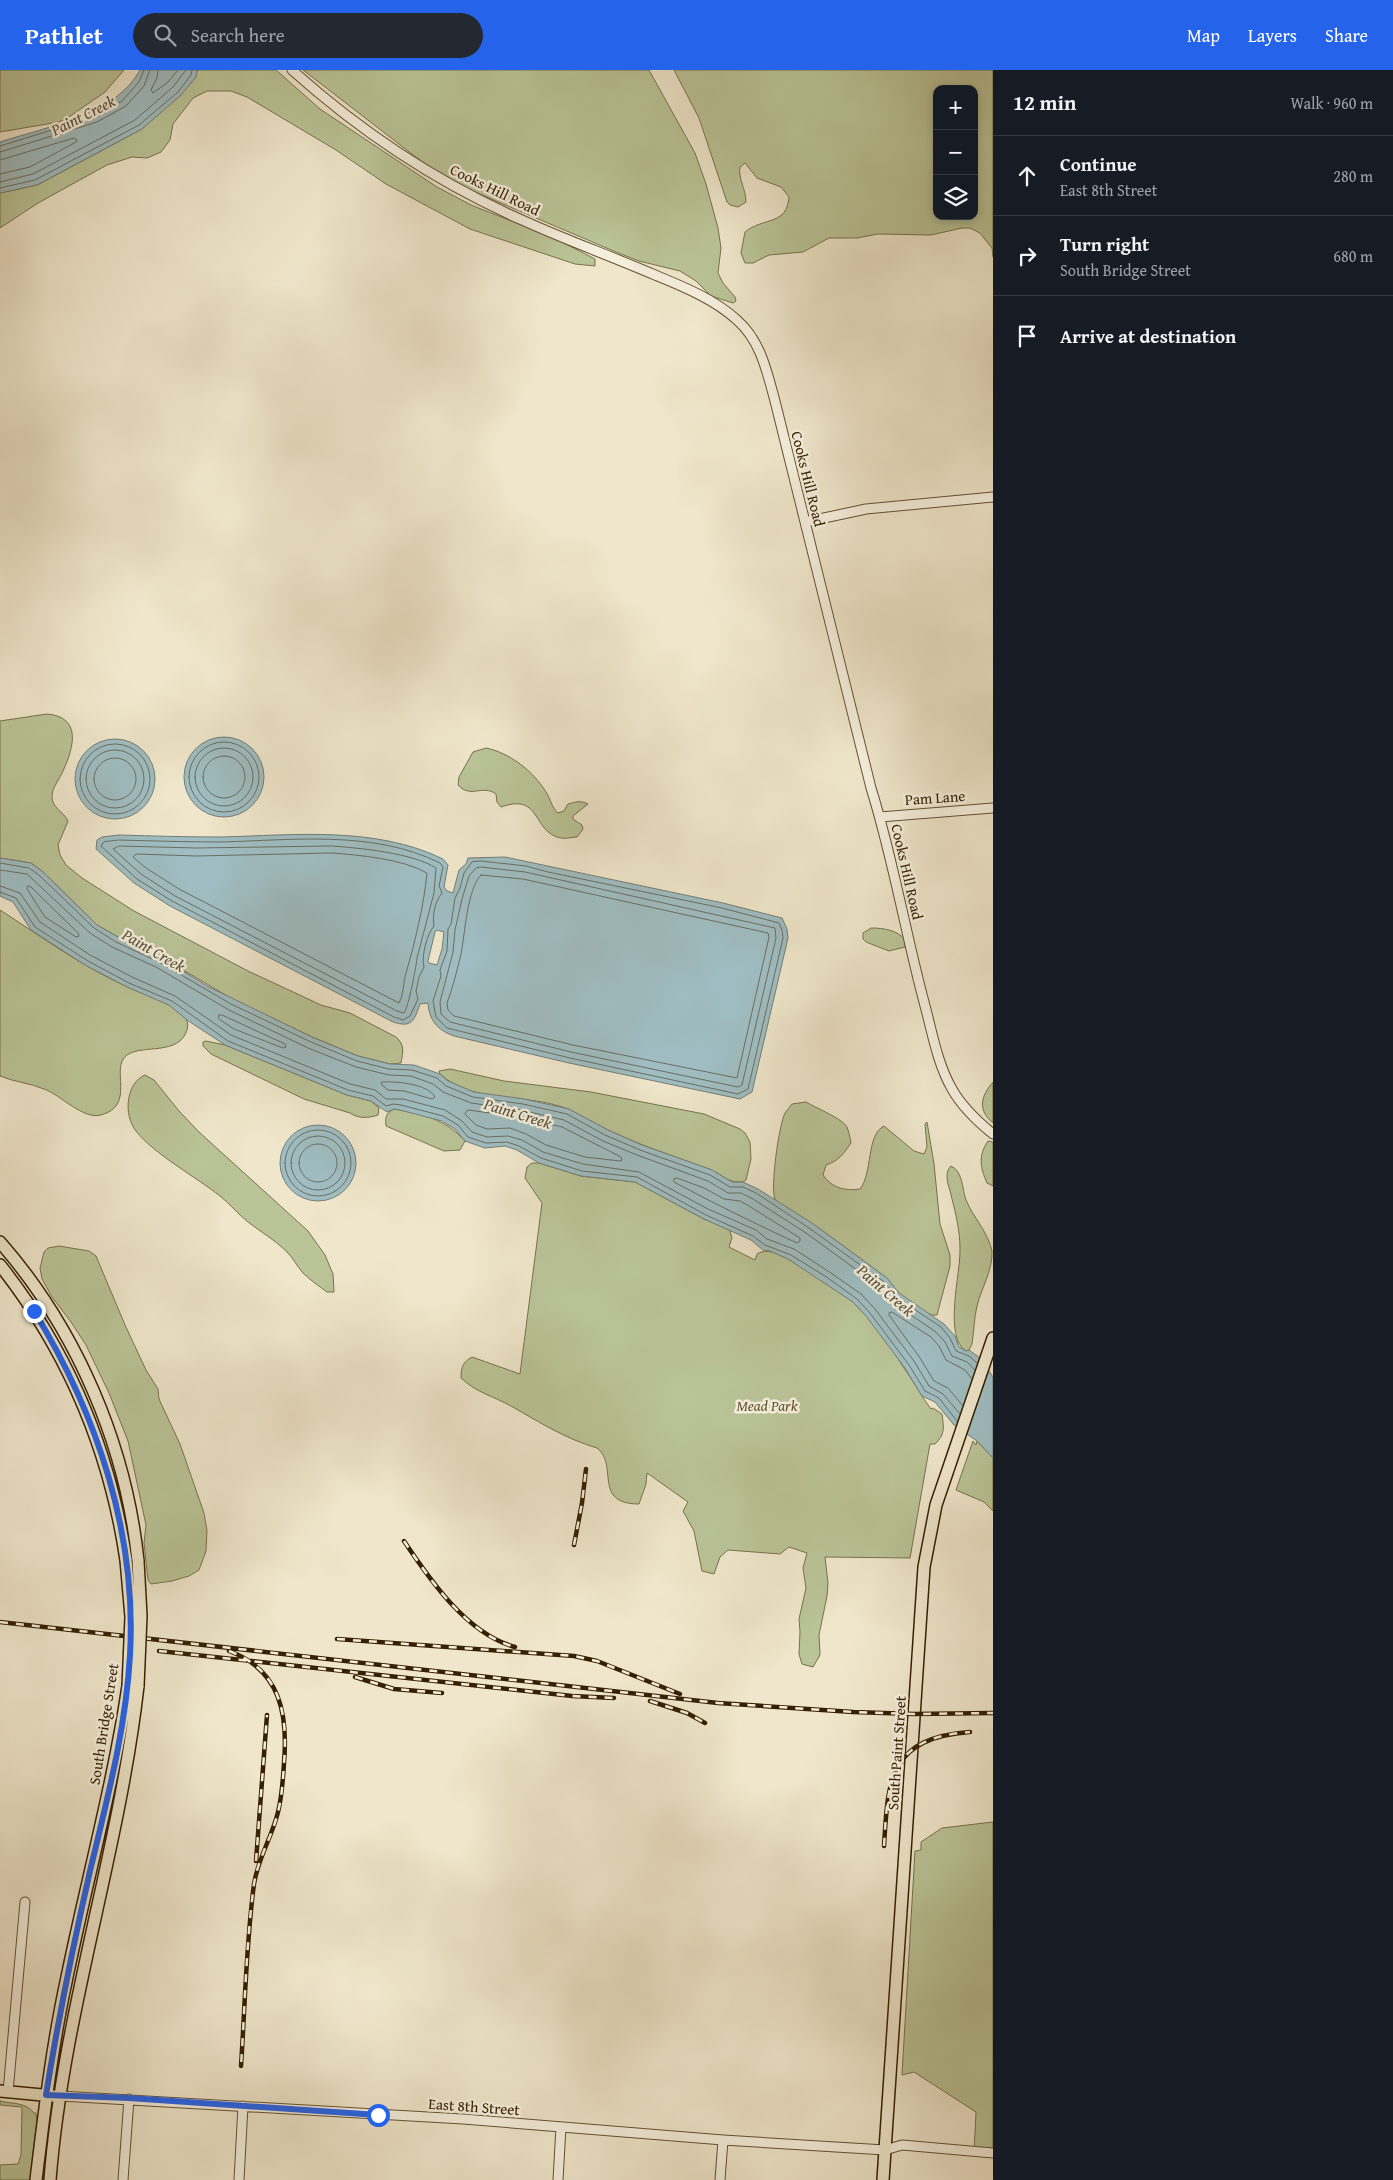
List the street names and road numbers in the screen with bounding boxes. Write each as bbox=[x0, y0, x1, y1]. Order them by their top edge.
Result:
street label: Cooks Hill Road bbox=[447, 159, 544, 220]
street label: Cooks Hill Road bbox=[786, 429, 830, 529]
street label: Pam Lane bbox=[904, 785, 966, 810]
street label: Cooks Hill Road bbox=[886, 822, 929, 922]
street label: South Bridge Street bbox=[84, 1661, 124, 1786]
street label: South Paint Street bbox=[882, 1694, 911, 1811]
street label: East 8th Street bbox=[428, 2093, 521, 2120]

